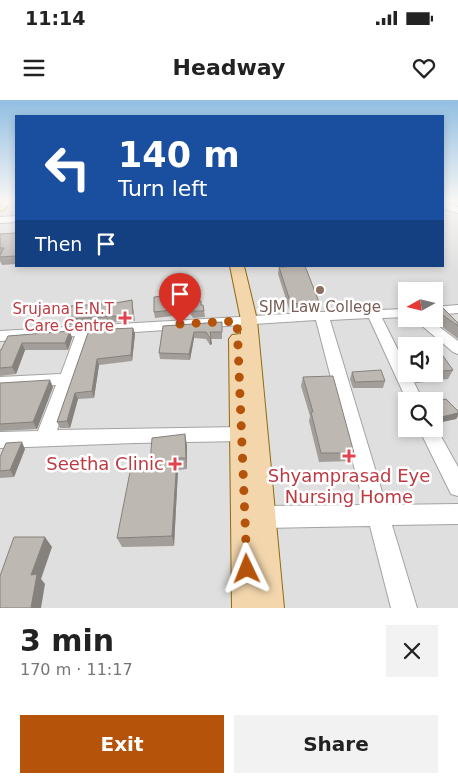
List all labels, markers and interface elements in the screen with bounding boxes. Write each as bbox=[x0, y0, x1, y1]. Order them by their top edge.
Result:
text: 11:14 bbox=[25, 7, 85, 29]
icon: menu bbox=[20, 54, 48, 82]
icon: heart bbox=[410, 54, 438, 82]
text: Headway bbox=[173, 55, 285, 80]
icon: left bbox=[35, 135, 100, 200]
text: 140 m bbox=[118, 135, 240, 175]
text: Turn left bbox=[118, 176, 207, 201]
icon: arrive bbox=[92, 230, 120, 258]
text: Then bbox=[35, 233, 82, 255]
pin bbox=[159, 273, 201, 324]
icon: arrive bbox=[166, 280, 194, 308]
north arrow bbox=[398, 282, 442, 328]
map controls bbox=[398, 282, 443, 437]
marker: SJM Law College bbox=[314, 284, 326, 296]
place label: SJM Law College bbox=[259, 298, 381, 316]
place label: Srujana E.N.T Care Centre bbox=[13, 300, 115, 335]
marker: Srujana E.N.T Care Centre bbox=[118, 311, 132, 325]
button: sound bbox=[398, 337, 443, 382]
button: search bbox=[398, 392, 443, 437]
marker: Shyamprasad Eye Nursing Home bbox=[342, 449, 356, 463]
place label: Seetha Clinic bbox=[46, 453, 164, 474]
marker: Seetha Clinic bbox=[168, 457, 182, 471]
place label: Shyamprasad Eye Nursing Home bbox=[268, 465, 430, 507]
position arrow bbox=[220, 542, 272, 594]
text: 3 min bbox=[20, 623, 114, 658]
button: close bbox=[386, 625, 438, 677]
text: 170 m · 11:17 bbox=[20, 660, 133, 679]
button: Exit bbox=[20, 715, 224, 773]
button: Share bbox=[234, 715, 438, 773]

